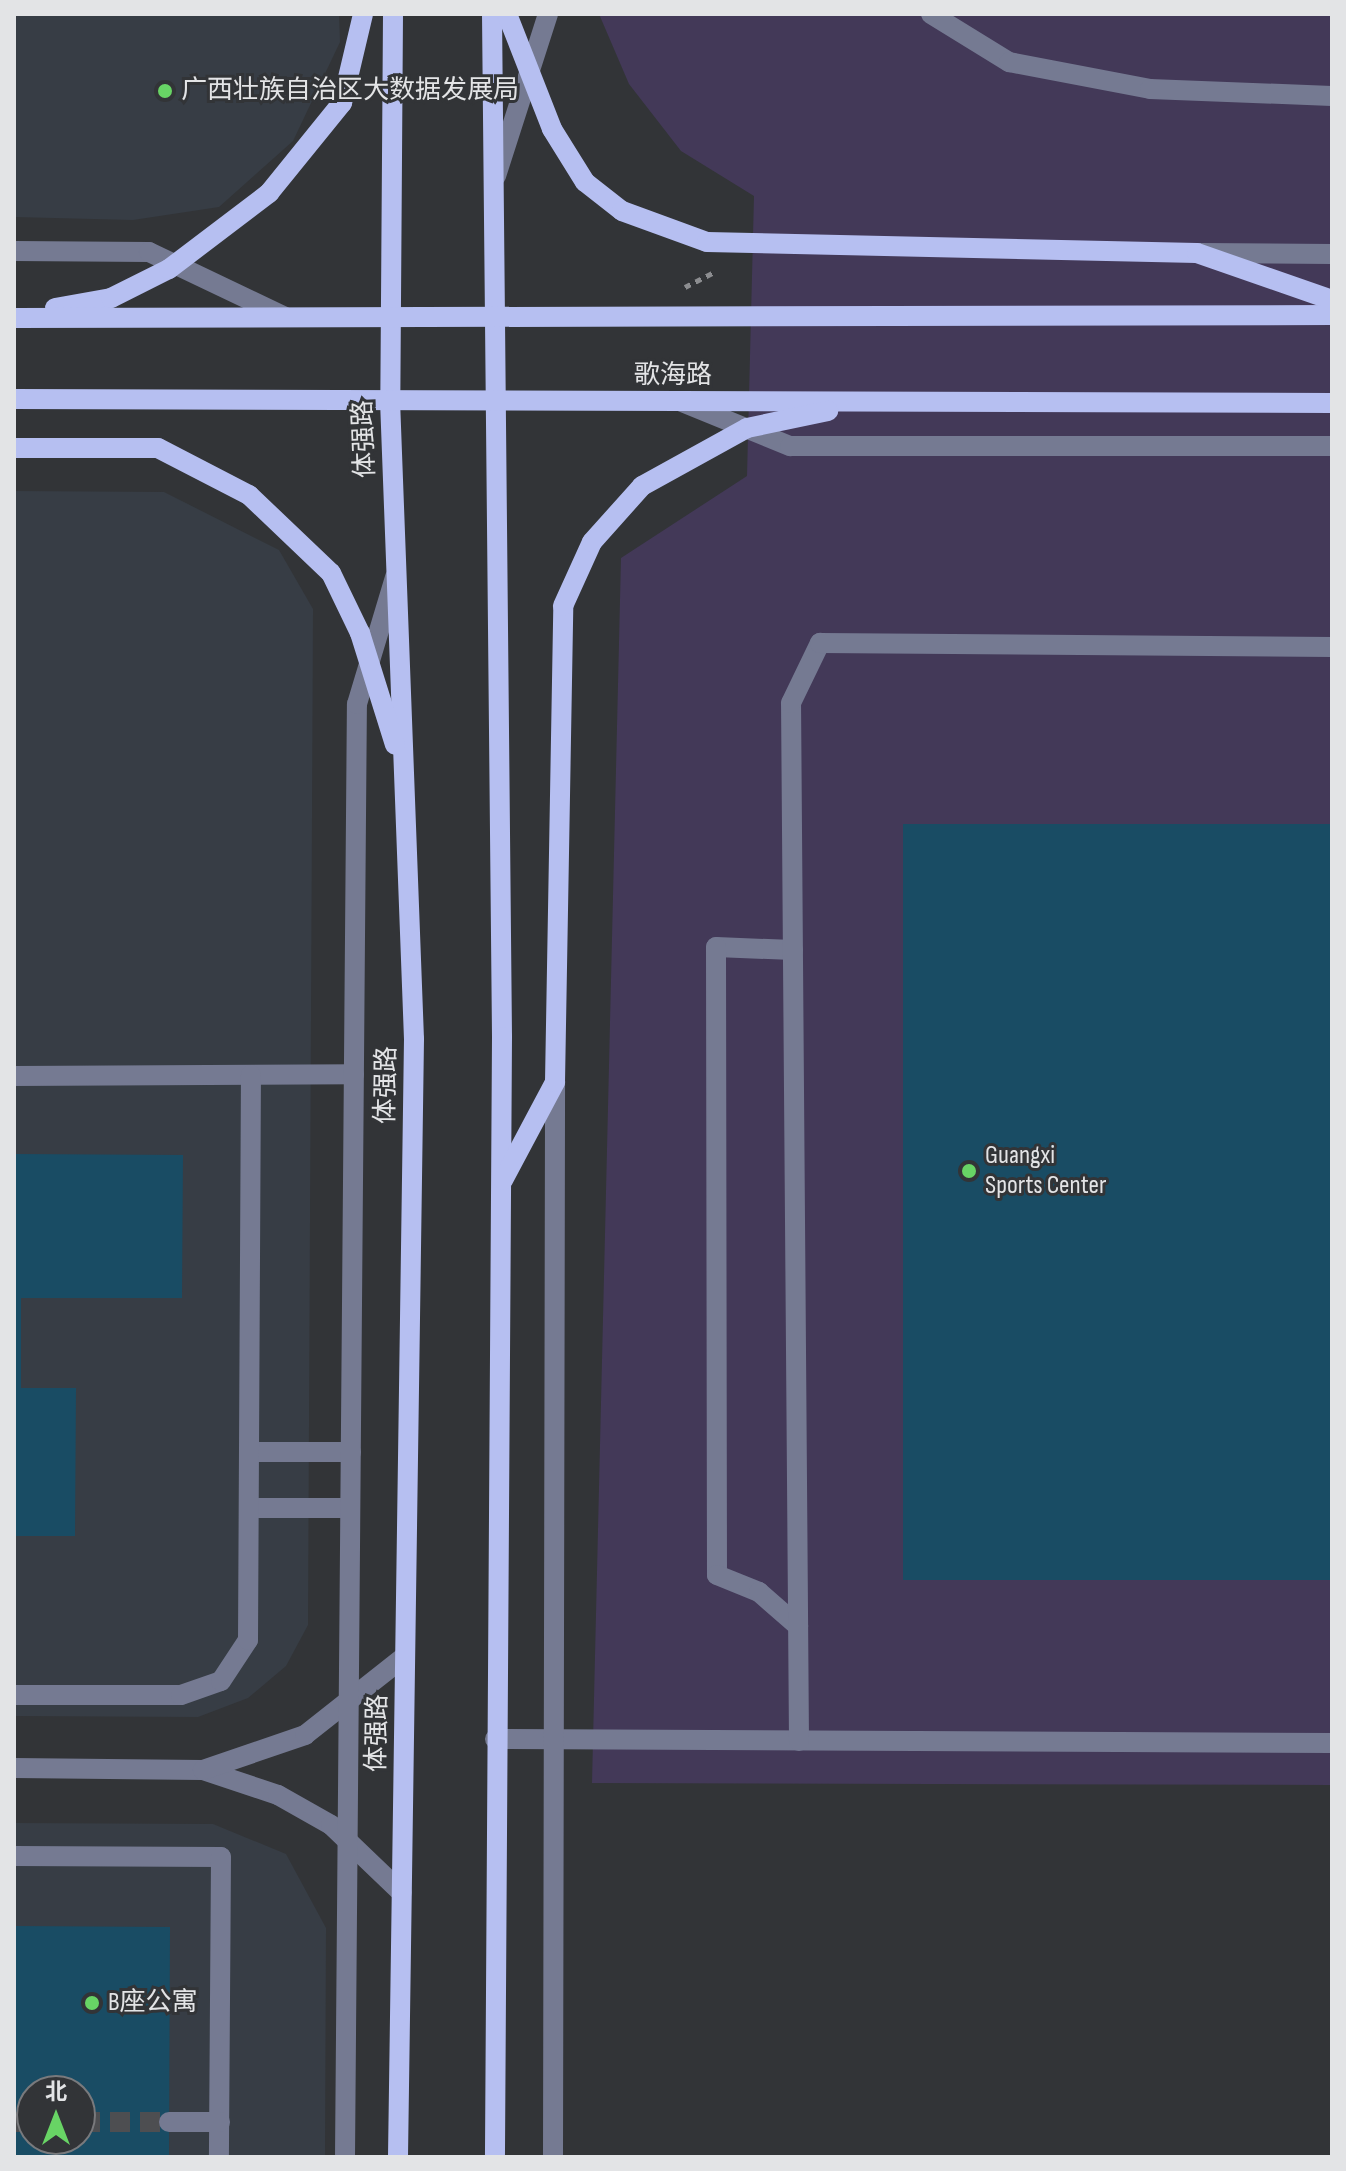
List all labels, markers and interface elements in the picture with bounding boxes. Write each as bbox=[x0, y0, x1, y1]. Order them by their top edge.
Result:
place label: 广西壮族自治区大数据发展局 bbox=[181, 75, 519, 107]
marker: 广西壮族自治区大数据发展局 bbox=[156, 82, 174, 100]
street label: 歌海路 bbox=[634, 360, 712, 392]
street label: 体强路 bbox=[348, 399, 382, 479]
street label: 体强路 bbox=[371, 1046, 403, 1124]
place label: Guangxi Sports Center bbox=[985, 1140, 1106, 1202]
marker: Guangxi Sports Center bbox=[960, 1162, 978, 1180]
street label: 体强路 bbox=[362, 1694, 394, 1772]
place label: B座公寓 bbox=[108, 1987, 198, 2019]
marker: B座公寓 bbox=[83, 1994, 101, 2012]
north arrow bbox=[16, 2075, 96, 2155]
text: 北 bbox=[45, 2079, 67, 2106]

